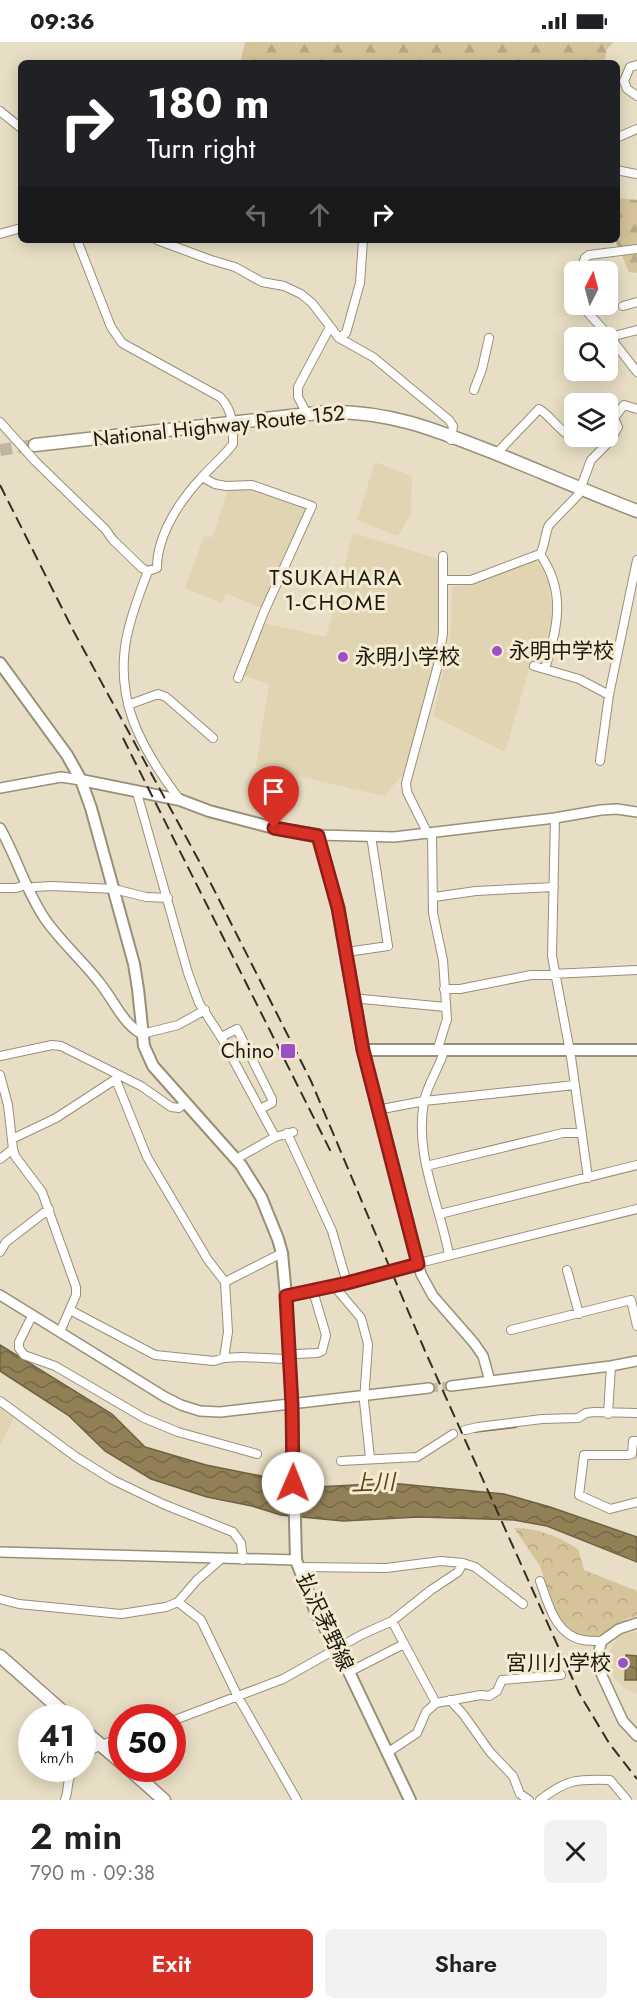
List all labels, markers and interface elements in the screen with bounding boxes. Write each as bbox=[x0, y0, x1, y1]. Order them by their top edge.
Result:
text: 09:36 bbox=[30, 5, 95, 37]
text: 180 m bbox=[147, 73, 270, 134]
icon: right bbox=[48, 84, 126, 162]
text: Turn right bbox=[147, 129, 255, 168]
icon: left bbox=[240, 198, 273, 231]
icon: ahead bbox=[303, 198, 336, 231]
icon: right bbox=[366, 198, 399, 231]
north arrow bbox=[564, 261, 618, 315]
map controls bbox=[564, 261, 618, 447]
button: search bbox=[564, 327, 618, 381]
button: layers bbox=[564, 393, 618, 447]
street label: National Highway Route 152 bbox=[91, 398, 347, 454]
district label: TSUKAHARA 1-CHOME bbox=[269, 561, 403, 618]
place label: 永明中学校 bbox=[509, 636, 614, 666]
place label: 永明小学校 bbox=[355, 642, 460, 672]
marker: 永明中学校 bbox=[490, 644, 504, 658]
marker: 永明小学校 bbox=[336, 650, 350, 664]
pin bbox=[248, 766, 299, 828]
icon: arrive bbox=[257, 775, 290, 808]
place label: Chino bbox=[221, 1036, 274, 1066]
marker: Chino bbox=[279, 1042, 297, 1060]
position arrow bbox=[261, 1451, 325, 1515]
water label: 上川 bbox=[350, 1465, 398, 1499]
street label: 払沢茅野線 bbox=[289, 1568, 361, 1676]
place label: 宮川小学校 bbox=[506, 1648, 611, 1678]
marker: 宮川小学校 bbox=[616, 1656, 630, 1670]
speed limit sign: 50 bbox=[108, 1704, 186, 1782]
text: 41 bbox=[39, 1714, 75, 1757]
text: km/h bbox=[40, 1747, 74, 1769]
text: 2 min bbox=[30, 1810, 122, 1862]
button: close bbox=[544, 1820, 607, 1883]
text: 790 m · 09:38 bbox=[30, 1859, 155, 1888]
button: Exit bbox=[30, 1929, 313, 1998]
button: Share bbox=[325, 1929, 607, 1998]

